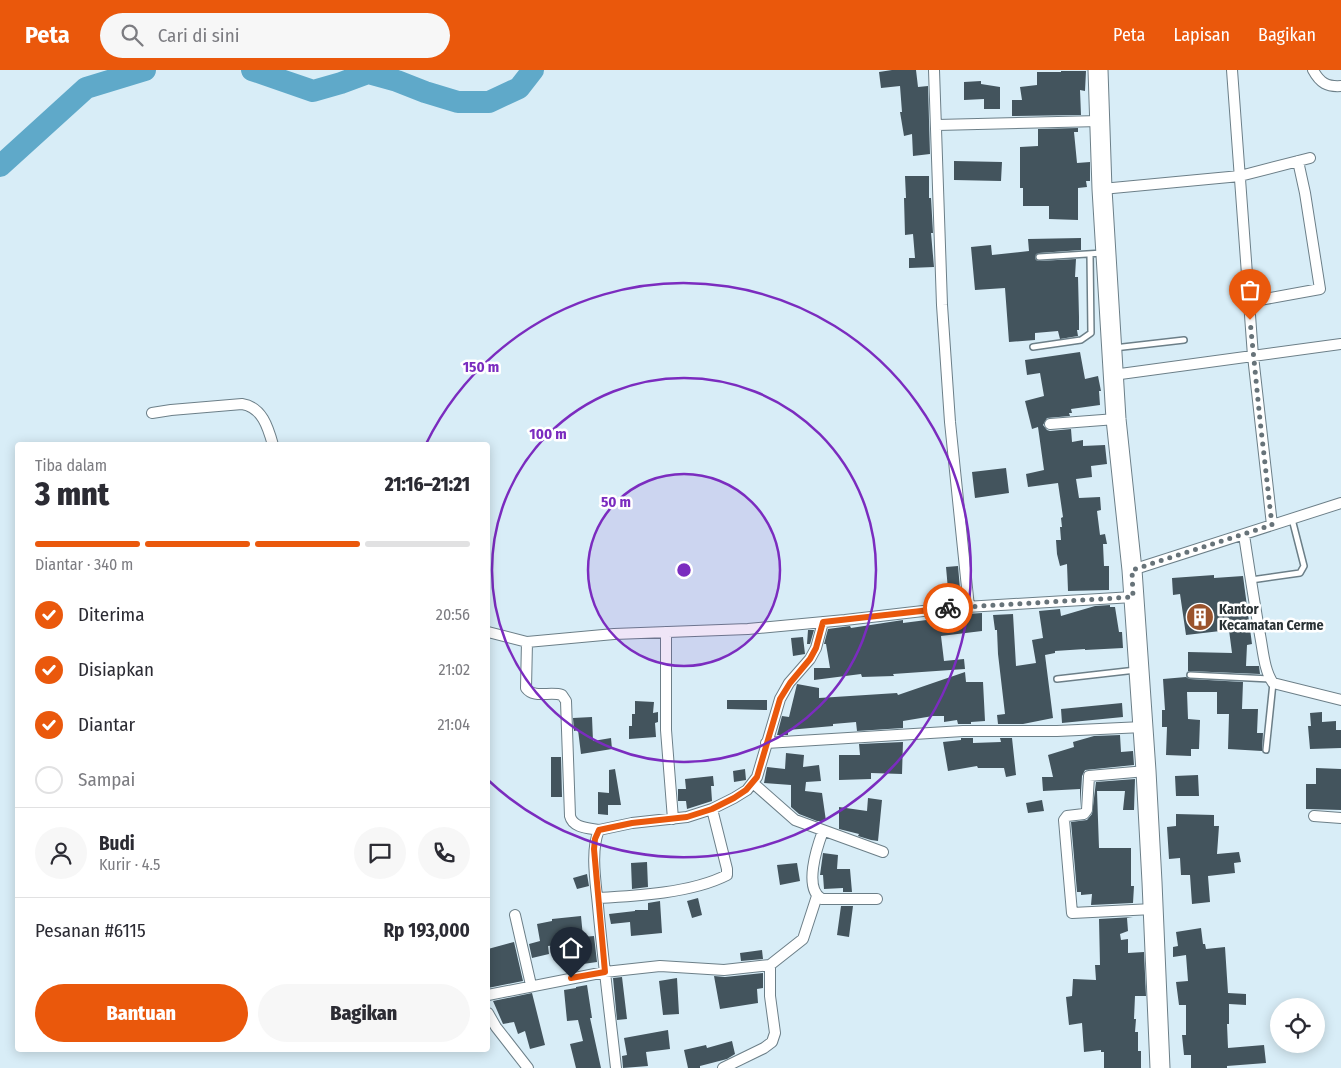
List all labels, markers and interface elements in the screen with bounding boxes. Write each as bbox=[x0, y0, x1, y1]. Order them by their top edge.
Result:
search box bbox=[100, 13, 450, 58]
text: Peta bbox=[25, 21, 70, 49]
icon: search bbox=[118, 21, 146, 49]
text: Cari di sini bbox=[158, 24, 239, 47]
text: Peta bbox=[1113, 24, 1145, 46]
text: Lapisan bbox=[1173, 24, 1230, 46]
text: Bagikan bbox=[1258, 24, 1316, 46]
pin bbox=[1229, 269, 1271, 320]
icon: bag bbox=[1236, 276, 1264, 304]
text: 150 m bbox=[463, 358, 499, 376]
text: 100 m bbox=[529, 425, 567, 443]
text: Tiba dalam bbox=[35, 456, 107, 475]
text: 21:16–21:21 bbox=[385, 473, 470, 496]
text: 3 mnt bbox=[35, 475, 109, 513]
text: 50 m bbox=[601, 493, 631, 511]
text: Diantar · 340 m bbox=[35, 555, 133, 574]
centre of rings bbox=[675, 561, 693, 579]
courier bbox=[923, 583, 973, 633]
icon: bike bbox=[934, 594, 962, 622]
icon: check bbox=[35, 601, 63, 629]
place label: Kantor Kecamatan Cerme bbox=[1219, 601, 1324, 634]
building icon: Kantor Kecamatan Cerme bbox=[1185, 602, 1215, 632]
text: Diterima bbox=[78, 603, 144, 626]
text: 20:56 bbox=[436, 605, 470, 624]
icon: check bbox=[35, 656, 63, 684]
text: Disiapkan bbox=[78, 658, 154, 681]
text: 21:02 bbox=[438, 660, 470, 679]
icon: check bbox=[35, 711, 63, 739]
text: Diantar bbox=[78, 713, 135, 736]
text: 21:04 bbox=[438, 715, 470, 734]
text: Sampai bbox=[78, 768, 135, 791]
button: person bbox=[35, 827, 87, 879]
button: chat bbox=[354, 827, 406, 879]
button: phone bbox=[418, 827, 470, 879]
text: Budi bbox=[99, 832, 135, 855]
text: Kurir · 4.5 bbox=[99, 855, 160, 874]
text: Pesanan #6115 bbox=[35, 919, 146, 942]
text: Rp 193,000 bbox=[383, 919, 470, 942]
pin bbox=[550, 927, 592, 978]
icon: home bbox=[557, 934, 585, 962]
button: Bantuan bbox=[35, 984, 248, 1042]
button: Bagikan bbox=[258, 984, 470, 1042]
map controls bbox=[1270, 998, 1325, 1053]
button: locate bbox=[1270, 998, 1325, 1053]

